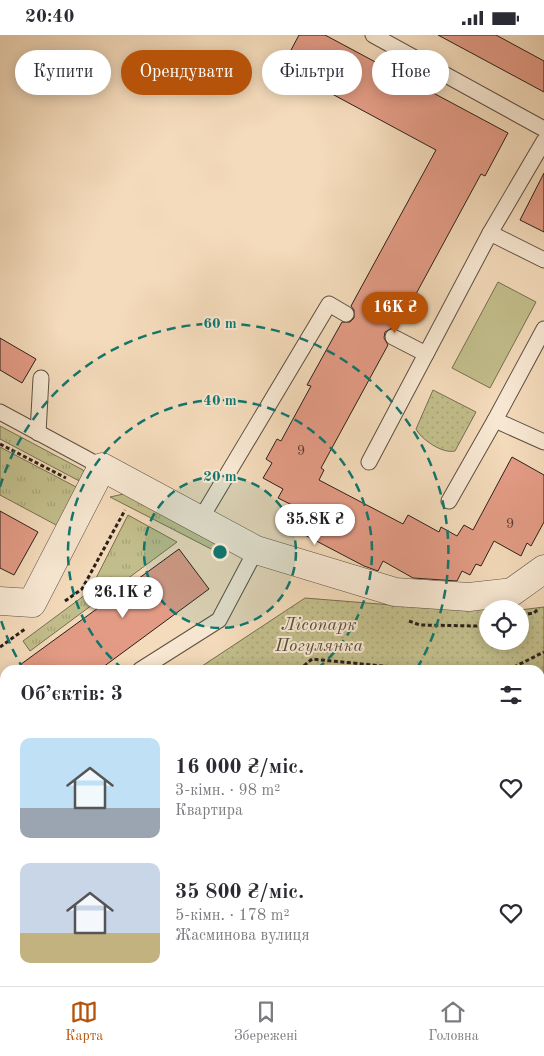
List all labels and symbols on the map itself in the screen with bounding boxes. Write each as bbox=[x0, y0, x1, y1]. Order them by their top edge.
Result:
pin: 16K ₴ bbox=[360, 291, 430, 334]
text: 60 m bbox=[203, 317, 237, 332]
text: 40 m bbox=[203, 394, 237, 409]
house number: 9 bbox=[297, 444, 305, 459]
text: 20 m bbox=[203, 470, 237, 485]
pin: 35.8K ₴ bbox=[269, 503, 361, 546]
house number: 9 bbox=[506, 517, 514, 532]
centre of rings bbox=[211, 543, 229, 561]
pin: 26.1K ₴ bbox=[77, 577, 169, 619]
park label: Лісопарк Погулянка bbox=[274, 616, 363, 655]

